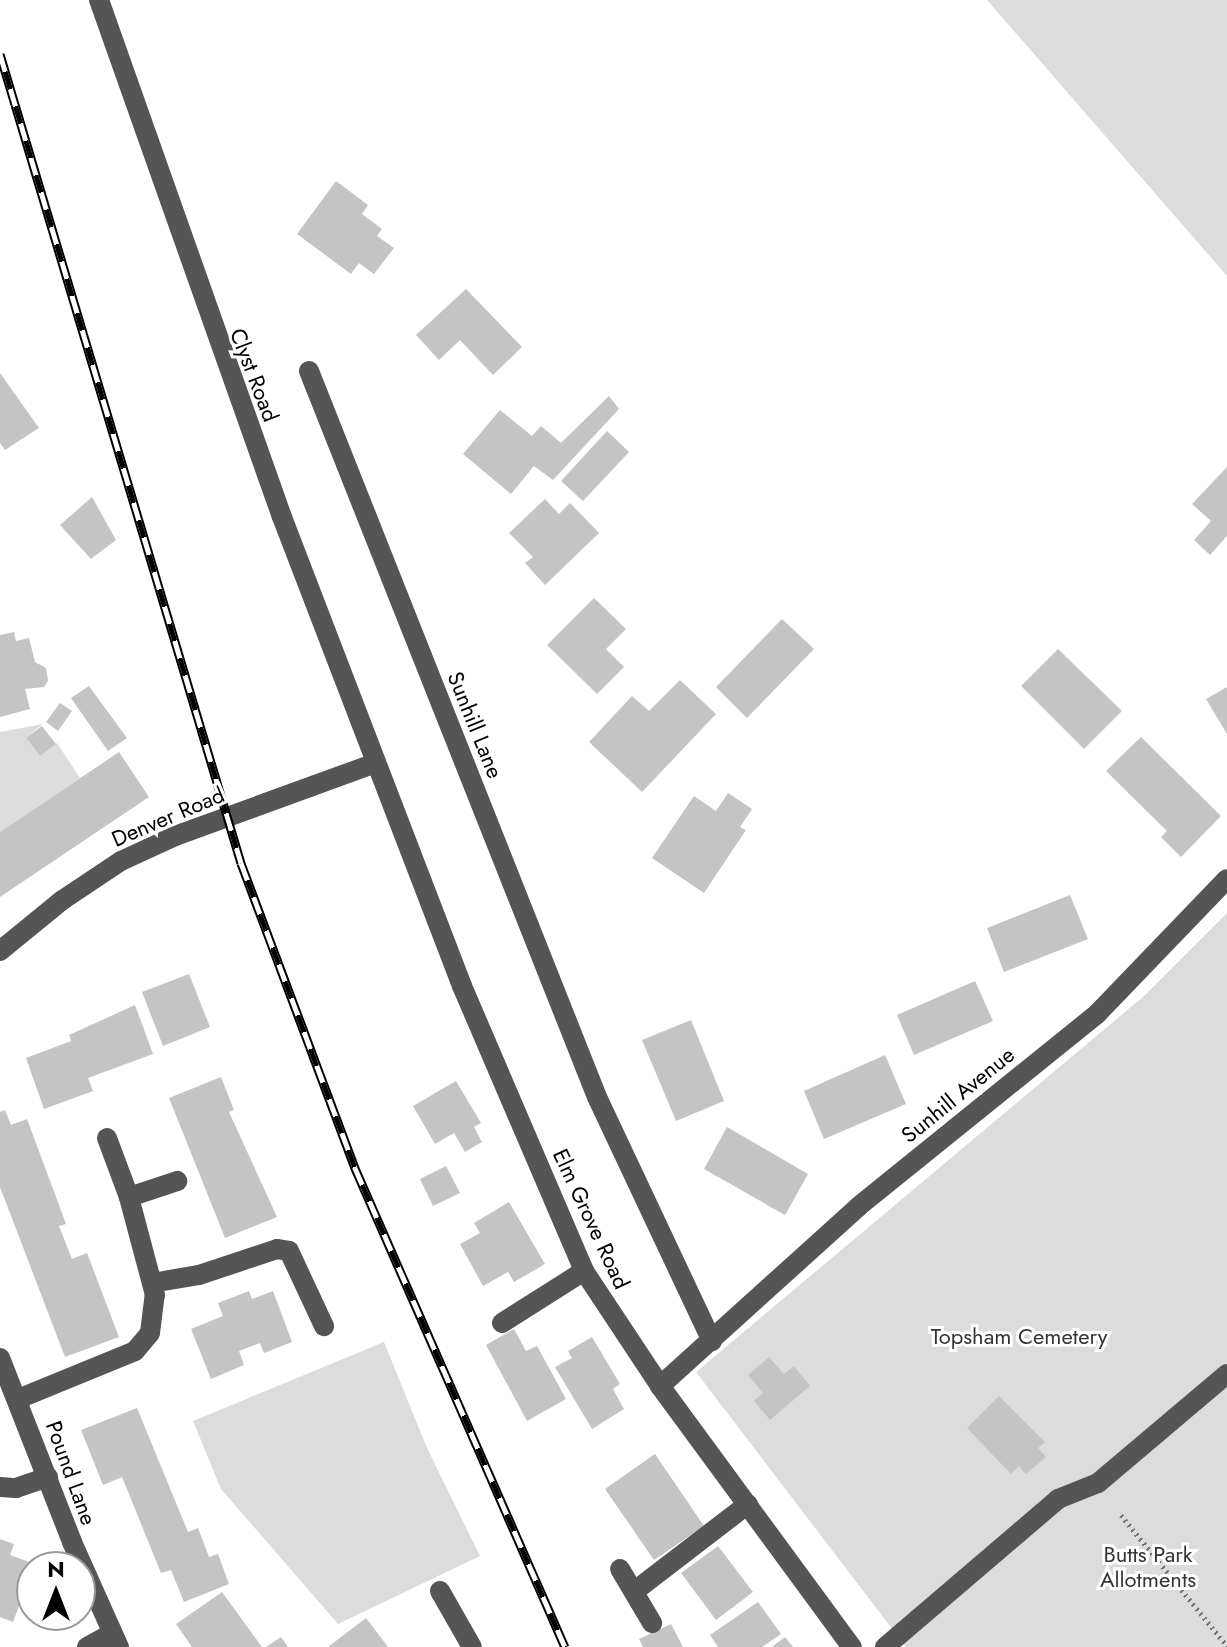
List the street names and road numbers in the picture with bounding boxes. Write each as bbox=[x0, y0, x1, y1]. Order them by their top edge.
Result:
street label: Clyst Road bbox=[224, 325, 284, 425]
street label: Sunhill Lane bbox=[442, 668, 508, 782]
street label: Denver Road bbox=[108, 781, 228, 853]
street label: Sunhill Avenue bbox=[896, 1041, 1020, 1149]
street label: Elm Grove Road bbox=[547, 1145, 635, 1293]
street label: Pound Lane bbox=[40, 1417, 102, 1529]

